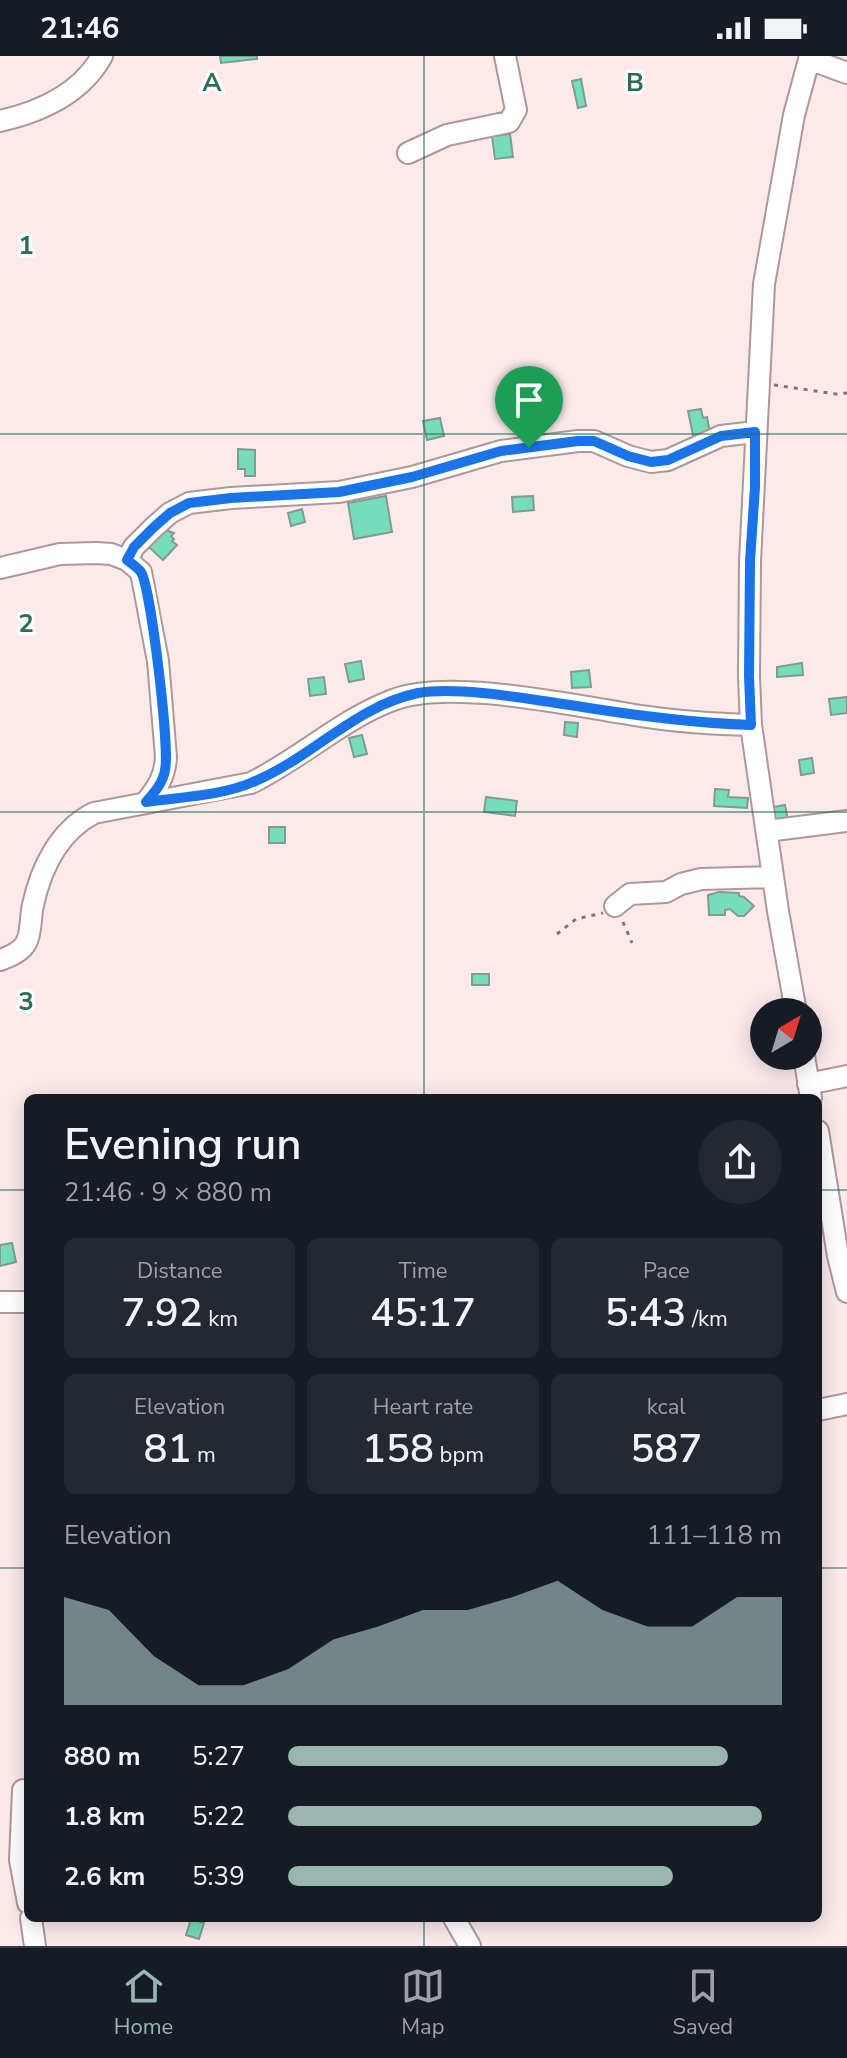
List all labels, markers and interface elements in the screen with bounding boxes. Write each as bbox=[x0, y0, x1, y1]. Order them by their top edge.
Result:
text: 21:46 bbox=[40, 8, 119, 49]
text: A bbox=[202, 65, 222, 100]
text: B bbox=[626, 65, 644, 100]
text: 1 bbox=[18, 228, 34, 263]
pin bbox=[495, 366, 563, 448]
icon: arrive bbox=[507, 378, 551, 422]
text: 2 bbox=[18, 606, 34, 641]
text: 3 bbox=[18, 984, 34, 1019]
north arrow bbox=[750, 998, 822, 1070]
map controls bbox=[750, 998, 822, 1070]
text: Evening run bbox=[64, 1115, 302, 1175]
button: share bbox=[698, 1120, 782, 1204]
text: 21:46 · 9 × 880 m bbox=[64, 1175, 272, 1210]
text: Distance bbox=[137, 1256, 222, 1286]
text: Time bbox=[399, 1256, 447, 1286]
text: Pace bbox=[643, 1256, 690, 1286]
text: 7.92 bbox=[121, 1286, 203, 1340]
text: 45:17 bbox=[370, 1286, 476, 1340]
text: 5:43 bbox=[605, 1286, 686, 1340]
text: km bbox=[203, 1304, 238, 1334]
text: /km bbox=[686, 1304, 728, 1334]
text: Elevation bbox=[134, 1392, 225, 1422]
text: Heart rate bbox=[373, 1392, 473, 1422]
text: kcal bbox=[647, 1392, 686, 1422]
text: 81 bbox=[143, 1422, 191, 1476]
text: 158 bbox=[362, 1422, 434, 1476]
text: 587 bbox=[630, 1422, 702, 1476]
text: m bbox=[191, 1440, 216, 1470]
text: bpm bbox=[434, 1440, 484, 1470]
text: Elevation bbox=[64, 1518, 172, 1553]
text: 111–118 m bbox=[646, 1518, 782, 1553]
text: 880 m bbox=[64, 1739, 141, 1774]
text: 5:27 bbox=[192, 1739, 245, 1774]
text: 1.8 km bbox=[64, 1799, 145, 1834]
text: 5:22 bbox=[192, 1799, 245, 1834]
text: 2.6 km bbox=[64, 1859, 145, 1894]
text: 5:39 bbox=[192, 1859, 245, 1894]
tab: Home bbox=[114, 1964, 173, 2042]
tab: Map bbox=[401, 1964, 445, 2042]
tab: Saved bbox=[672, 1964, 733, 2042]

